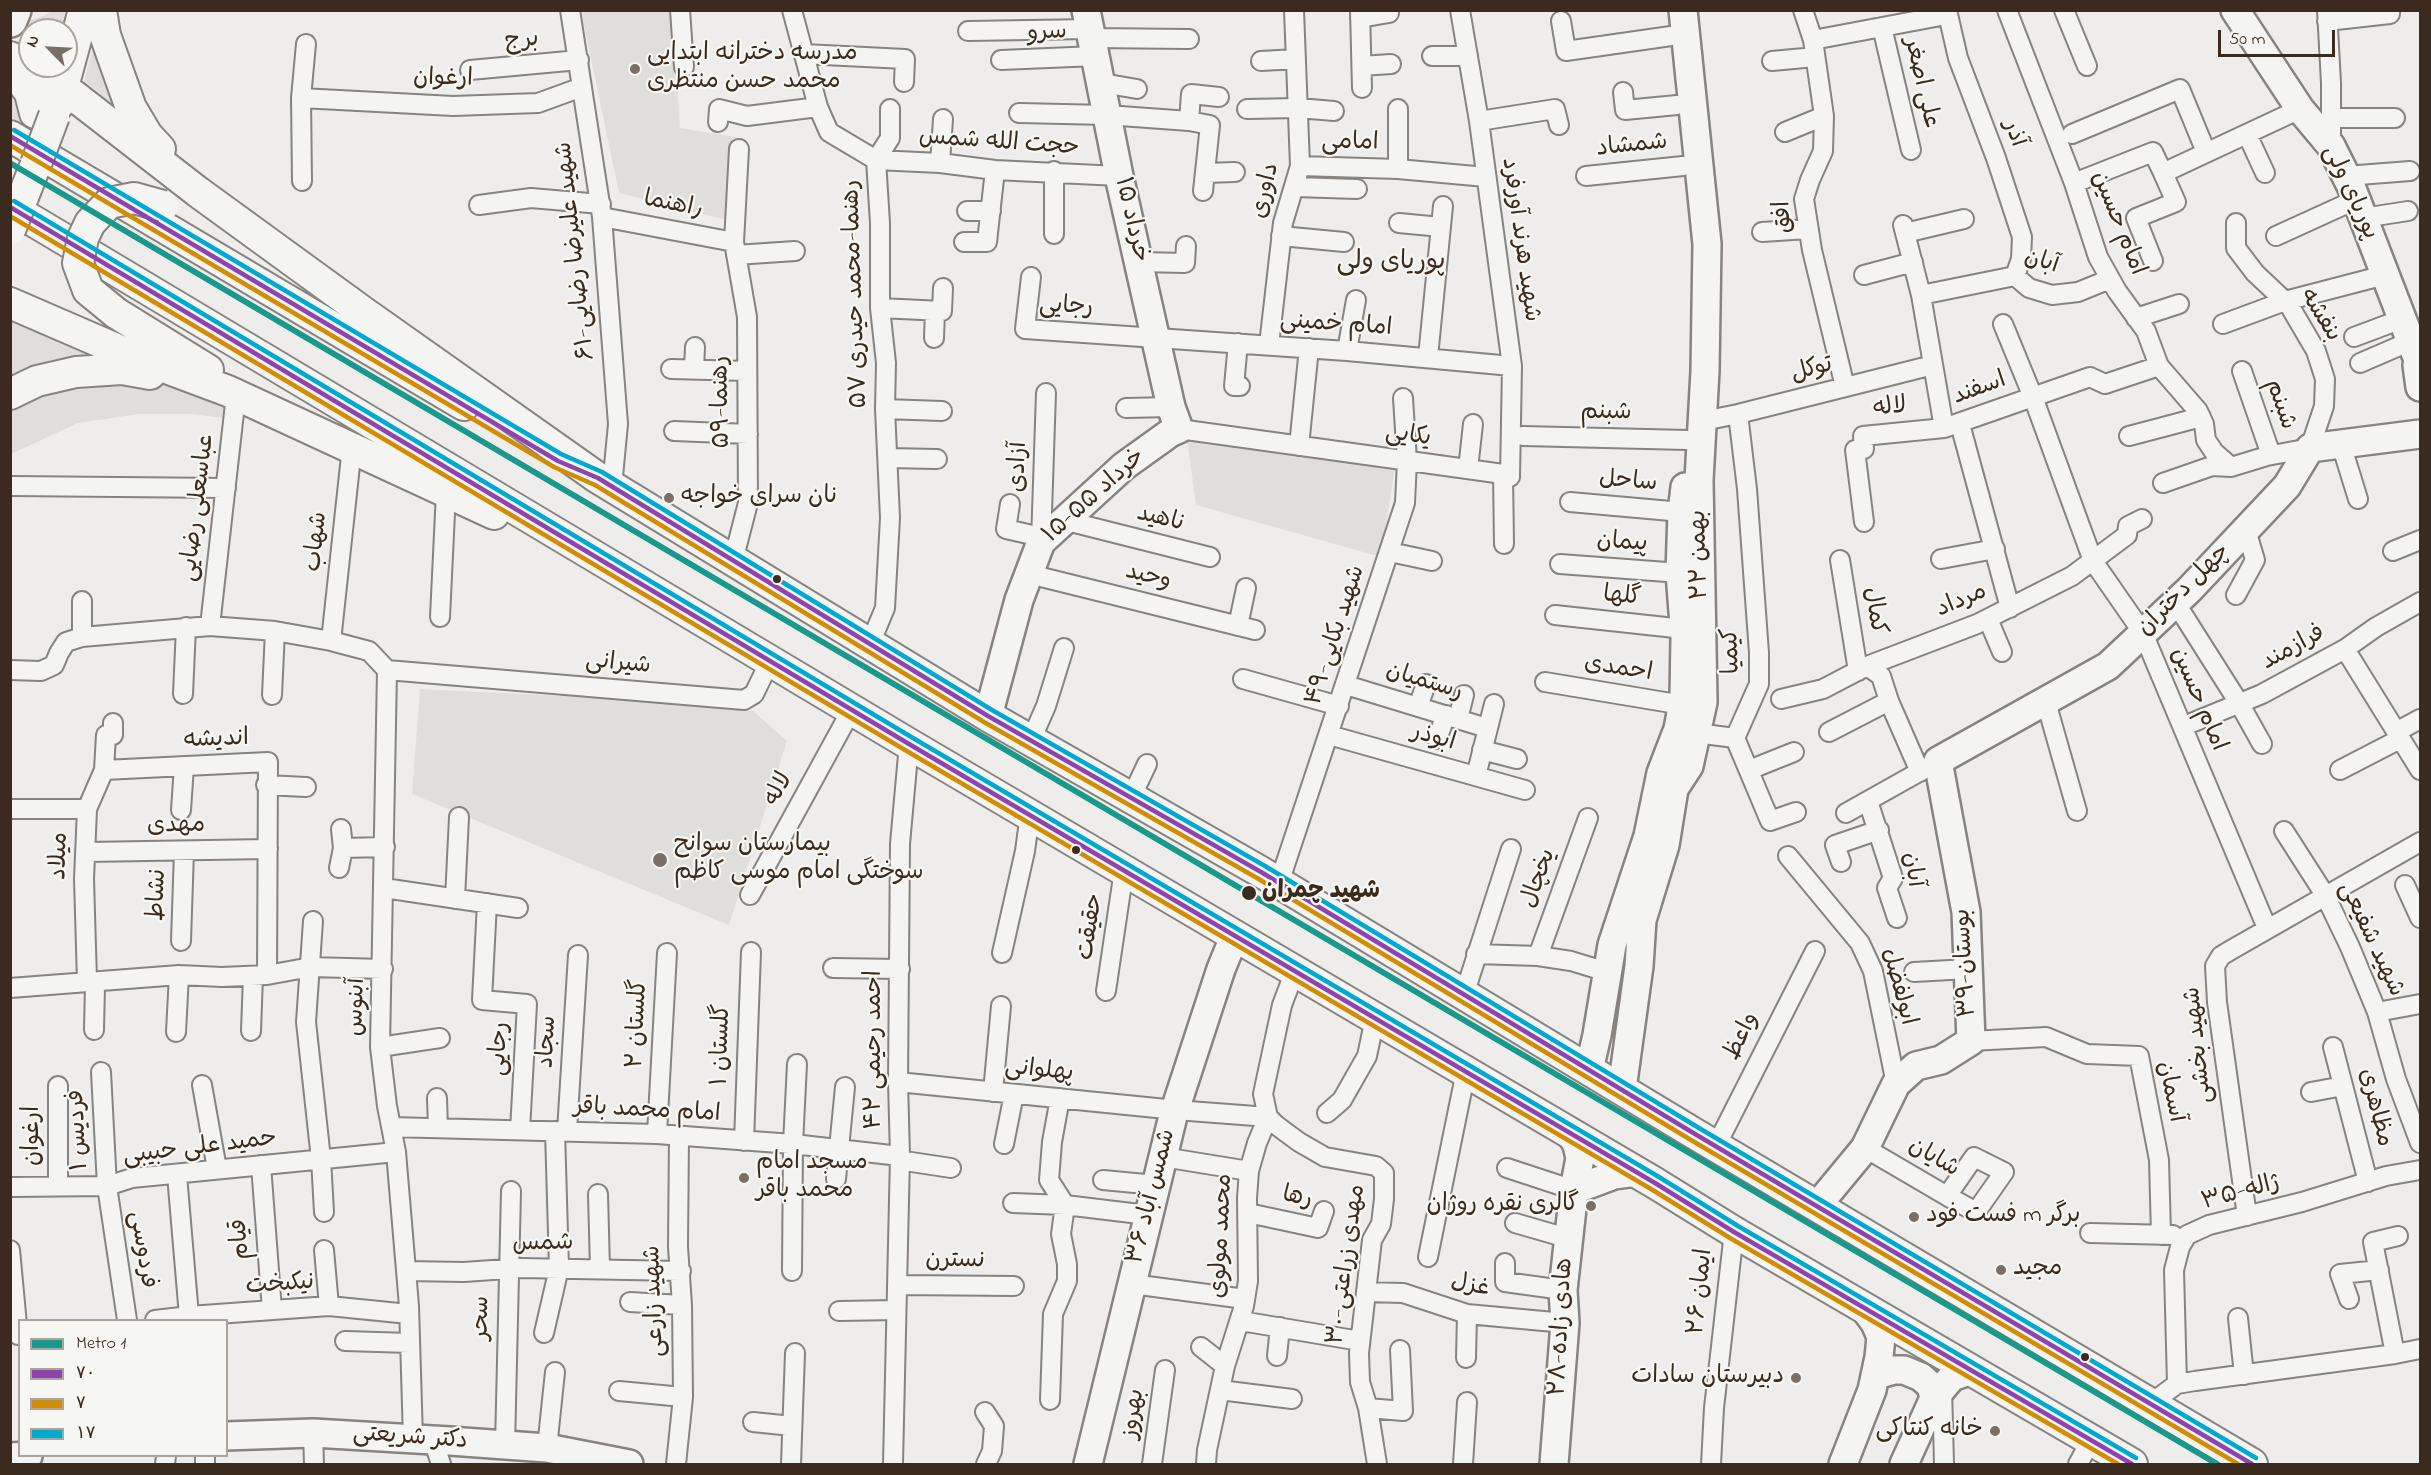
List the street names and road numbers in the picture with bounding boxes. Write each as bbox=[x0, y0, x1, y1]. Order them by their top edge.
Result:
street label: سرو bbox=[1027, 19, 1067, 49]
street label: برج bbox=[504, 26, 540, 58]
street label: علی اصغر bbox=[1896, 35, 1944, 131]
street label: ارغوان bbox=[413, 65, 473, 95]
street label: آذر bbox=[1995, 117, 2031, 151]
street label: حجت الله شمس bbox=[918, 124, 1080, 164]
street label: امامی bbox=[1321, 129, 1379, 159]
street label: شمشاد bbox=[1595, 129, 1669, 165]
street label: ۶۱-شهید علیرضا رضایی bbox=[551, 140, 603, 362]
street label: پوریای ولی bbox=[2315, 141, 2383, 245]
street label: شهید هرند آورفرد bbox=[1493, 156, 1545, 324]
street label: داوری bbox=[1247, 160, 1287, 222]
street label: امام حسین bbox=[2083, 168, 2151, 280]
street label: ۱۵ خرداد bbox=[1106, 175, 1154, 265]
street label: ۵۷ رهنما-محمد حیدری bbox=[839, 179, 875, 409]
street label: راهنما bbox=[641, 186, 705, 226]
street label: افق bbox=[1770, 200, 1800, 234]
street label: آبان bbox=[2020, 244, 2062, 282]
street label: بنفشه bbox=[2292, 284, 2346, 348]
street label: رجایی bbox=[1038, 292, 1094, 324]
street label: امام خمینی bbox=[1279, 308, 1393, 344]
street label: توکل bbox=[1788, 352, 1836, 390]
street label: ۵۹-رهنما bbox=[708, 355, 738, 449]
street label: اسفند bbox=[1949, 367, 2011, 413]
street label: شبنم bbox=[2257, 376, 2301, 434]
street label: لاله bbox=[1872, 393, 1908, 425]
street label: شبنم bbox=[1580, 399, 1632, 429]
street label: یکایی bbox=[1383, 420, 1433, 454]
street label: عباسعلی رضایی bbox=[176, 433, 222, 583]
street label: آزادی bbox=[1005, 441, 1035, 493]
street label: ۱۵-۵۵ خرداد bbox=[1038, 443, 1152, 551]
street label: ساحل bbox=[1598, 466, 1658, 500]
street label: ناهید bbox=[1134, 500, 1186, 540]
street label: ۲۲ بهمن bbox=[1686, 510, 1716, 600]
street label: شهاب bbox=[301, 511, 335, 573]
street label: پیمان bbox=[1596, 528, 1648, 560]
street label: چهل دختران bbox=[2133, 539, 2237, 643]
street label: وحید bbox=[1122, 558, 1174, 598]
street label: ۴۹-شهید بکایی bbox=[1301, 562, 1373, 710]
street label: مرداد bbox=[1932, 578, 1992, 626]
street label: گلها bbox=[1601, 582, 1643, 614]
street label: کمال bbox=[1855, 585, 1891, 637]
street label: فرازمند bbox=[2257, 620, 2331, 678]
street label: کیمیا bbox=[1718, 627, 1748, 675]
street label: امام حسین bbox=[2162, 644, 2232, 756]
street label: شیرانی bbox=[584, 648, 652, 682]
street label: احمدی bbox=[1582, 650, 1654, 690]
street label: رستمیان bbox=[1382, 658, 1466, 708]
street label: ابوذر bbox=[1408, 719, 1458, 759]
street label: اندیشه bbox=[183, 725, 249, 757]
street label: لاله bbox=[759, 768, 801, 812]
street label: مهدی bbox=[147, 812, 205, 842]
street label: میلاد bbox=[46, 832, 76, 880]
street label: یخچال bbox=[1516, 845, 1564, 913]
street label: آبان bbox=[1894, 851, 1928, 889]
street label: نشاط bbox=[144, 868, 174, 922]
street label: شهید شفیعی bbox=[2331, 878, 2409, 1002]
street label: حقیقت bbox=[1073, 892, 1111, 962]
street label: ۳۹-بوستان bbox=[1950, 908, 1984, 1018]
street label: ابولفضل bbox=[1873, 945, 1921, 1029]
street label: ۴۲ احمد رحیمی bbox=[862, 970, 890, 1130]
street label: آبنوس bbox=[343, 977, 373, 1037]
street label: گلستان ۲ bbox=[622, 979, 656, 1069]
street label: شهید بخشی bbox=[2180, 985, 2220, 1105]
street label: گلستان ۱ bbox=[707, 1004, 739, 1086]
street label: واعظ bbox=[1719, 1008, 1767, 1066]
street label: سجاد bbox=[533, 1015, 565, 1069]
street label: رجایی bbox=[485, 1021, 517, 1077]
street label: پهلوانی bbox=[1003, 1054, 1075, 1090]
street label: آسمان bbox=[2149, 1059, 2189, 1125]
street label: مظاهری bbox=[2350, 1066, 2398, 1150]
street label: فردیس ۱ bbox=[64, 1089, 96, 1171]
street label: امام محمد باقر bbox=[573, 1094, 721, 1130]
street label: ارغوان bbox=[20, 1106, 48, 1166]
street label: حمید علی حبیبی bbox=[121, 1125, 279, 1173]
street label: شمس آباد ۳۶ bbox=[1122, 1126, 1184, 1268]
street label: شایان bbox=[1902, 1133, 1964, 1185]
street label: ۳۵-ژاله bbox=[2199, 1170, 2283, 1218]
street label: محمد مولوی bbox=[1205, 1173, 1241, 1299]
street label: رها bbox=[1279, 1182, 1315, 1216]
street label: ۳۰-مهدی زراعتی bbox=[1322, 1183, 1374, 1347]
street label: فردوسی bbox=[121, 1209, 161, 1291]
street label: قیام bbox=[226, 1217, 258, 1261]
street label: شمس bbox=[512, 1230, 574, 1260]
street label: شهید زارعی bbox=[640, 1245, 672, 1357]
street label: نسترن bbox=[925, 1247, 985, 1277]
street label: ۲۶ ایمان bbox=[1683, 1247, 1721, 1337]
street label: ۲۸-هادی زاده bbox=[1545, 1257, 1581, 1397]
street label: نیکبخت bbox=[245, 1269, 315, 1303]
street label: غزل bbox=[1448, 1269, 1492, 1305]
street label: سحر bbox=[468, 1296, 498, 1340]
street label: بهروز bbox=[1117, 1387, 1153, 1441]
street label: دکتر شریعتی bbox=[352, 1421, 468, 1457]

